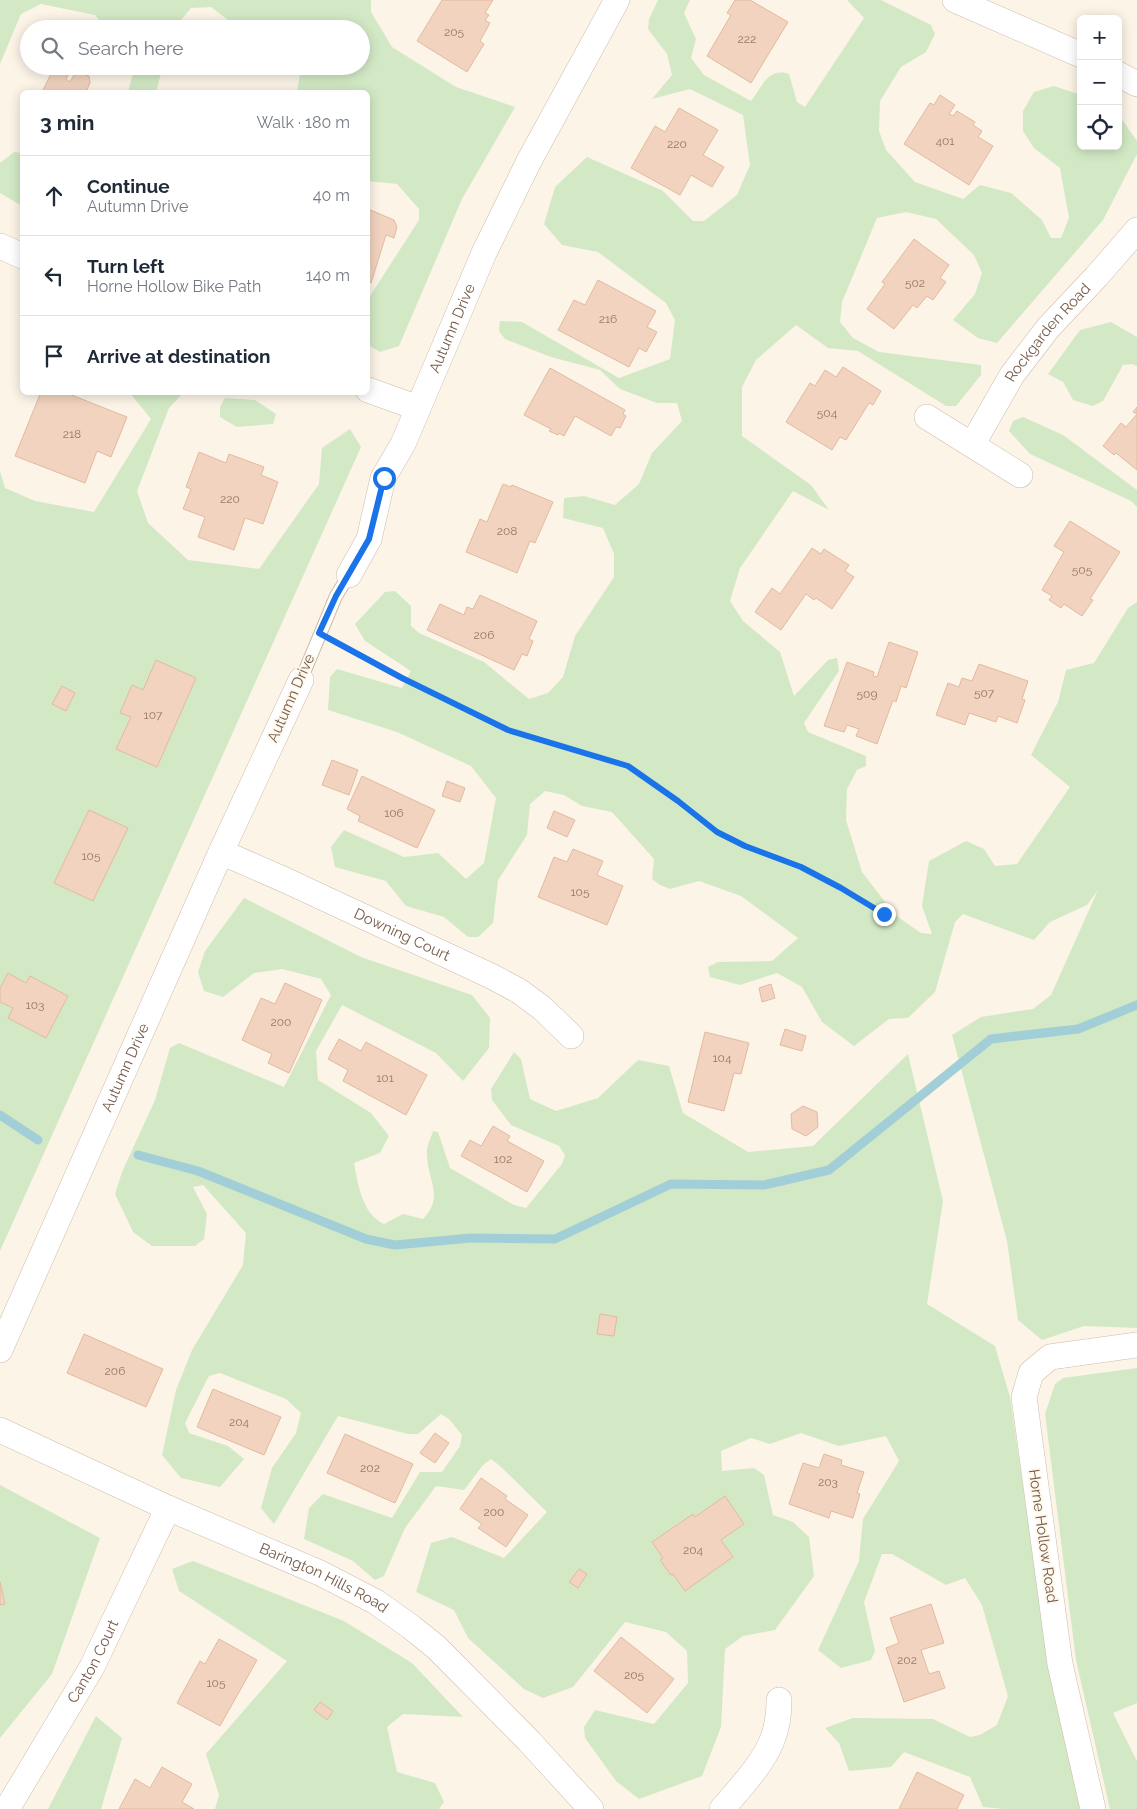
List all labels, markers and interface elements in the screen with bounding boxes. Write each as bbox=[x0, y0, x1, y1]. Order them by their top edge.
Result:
map controls bbox=[1077, 15, 1122, 150]
button: + bbox=[1077, 15, 1122, 60]
search box bbox=[20, 20, 370, 75]
house number: 205 bbox=[444, 25, 465, 39]
house number: 222 bbox=[738, 32, 756, 46]
icon: search bbox=[38, 34, 66, 62]
text: Search here bbox=[78, 37, 184, 59]
button: − bbox=[1077, 60, 1122, 105]
button: locate bbox=[1077, 105, 1122, 150]
text: 3 min bbox=[40, 110, 94, 135]
text: Walk · 180 m bbox=[256, 113, 350, 132]
house number: 401 bbox=[935, 134, 955, 148]
house number: 220 bbox=[667, 137, 687, 151]
text: Continue bbox=[87, 175, 170, 197]
icon: ahead bbox=[40, 182, 68, 210]
text: 40 m bbox=[313, 186, 350, 205]
text: Autumn Drive bbox=[87, 197, 188, 216]
text: Turn left bbox=[87, 255, 164, 277]
icon: left bbox=[40, 262, 68, 290]
text: 140 m bbox=[306, 266, 350, 285]
house number: 502 bbox=[905, 276, 925, 290]
text: Horne Hollow Bike Path bbox=[87, 277, 261, 296]
street label: Rockgarden Road bbox=[1001, 280, 1094, 385]
street label: Autumn Drive bbox=[425, 281, 479, 375]
house number: 216 bbox=[599, 312, 617, 326]
icon: arrive bbox=[40, 342, 68, 370]
text: Arrive at destination bbox=[87, 345, 271, 367]
house number: 504 bbox=[817, 406, 838, 420]
house number: 218 bbox=[63, 427, 81, 441]
route start bbox=[373, 467, 396, 490]
house number: 220 bbox=[220, 492, 240, 506]
house number: 208 bbox=[497, 524, 517, 538]
house number: 505 bbox=[1072, 563, 1093, 577]
house number: 206 bbox=[474, 628, 494, 642]
street label: Autumn Drive bbox=[263, 651, 319, 745]
house number: 507 bbox=[974, 686, 995, 700]
house number: 509 bbox=[857, 687, 877, 701]
house number: 107 bbox=[144, 708, 163, 722]
house number: 106 bbox=[384, 806, 404, 820]
house number: 105 bbox=[81, 849, 101, 863]
house number: 105 bbox=[570, 885, 590, 899]
route end bbox=[873, 903, 896, 926]
street label: Downing Court bbox=[351, 904, 453, 965]
house number: 103 bbox=[26, 998, 44, 1012]
house number: 200 bbox=[271, 1015, 291, 1029]
street label: Autumn Drive bbox=[98, 1020, 153, 1115]
house number: 104 bbox=[712, 1051, 732, 1065]
house number: 101 bbox=[376, 1071, 394, 1085]
house number: 102 bbox=[494, 1152, 512, 1166]
house number: 206 bbox=[105, 1364, 125, 1378]
house number: 204 bbox=[229, 1415, 250, 1429]
house number: 202 bbox=[360, 1461, 380, 1475]
street label: Horne Hollow Road bbox=[1025, 1468, 1061, 1604]
house number: 203 bbox=[818, 1475, 838, 1489]
house number: 200 bbox=[484, 1505, 504, 1519]
street label: Barington Hills Road bbox=[257, 1539, 392, 1617]
house number: 204 bbox=[683, 1543, 704, 1557]
street label: Canton Court bbox=[63, 1617, 122, 1706]
house number: 202 bbox=[897, 1653, 917, 1667]
house number: 205 bbox=[624, 1668, 645, 1682]
house number: 105 bbox=[206, 1676, 226, 1690]

